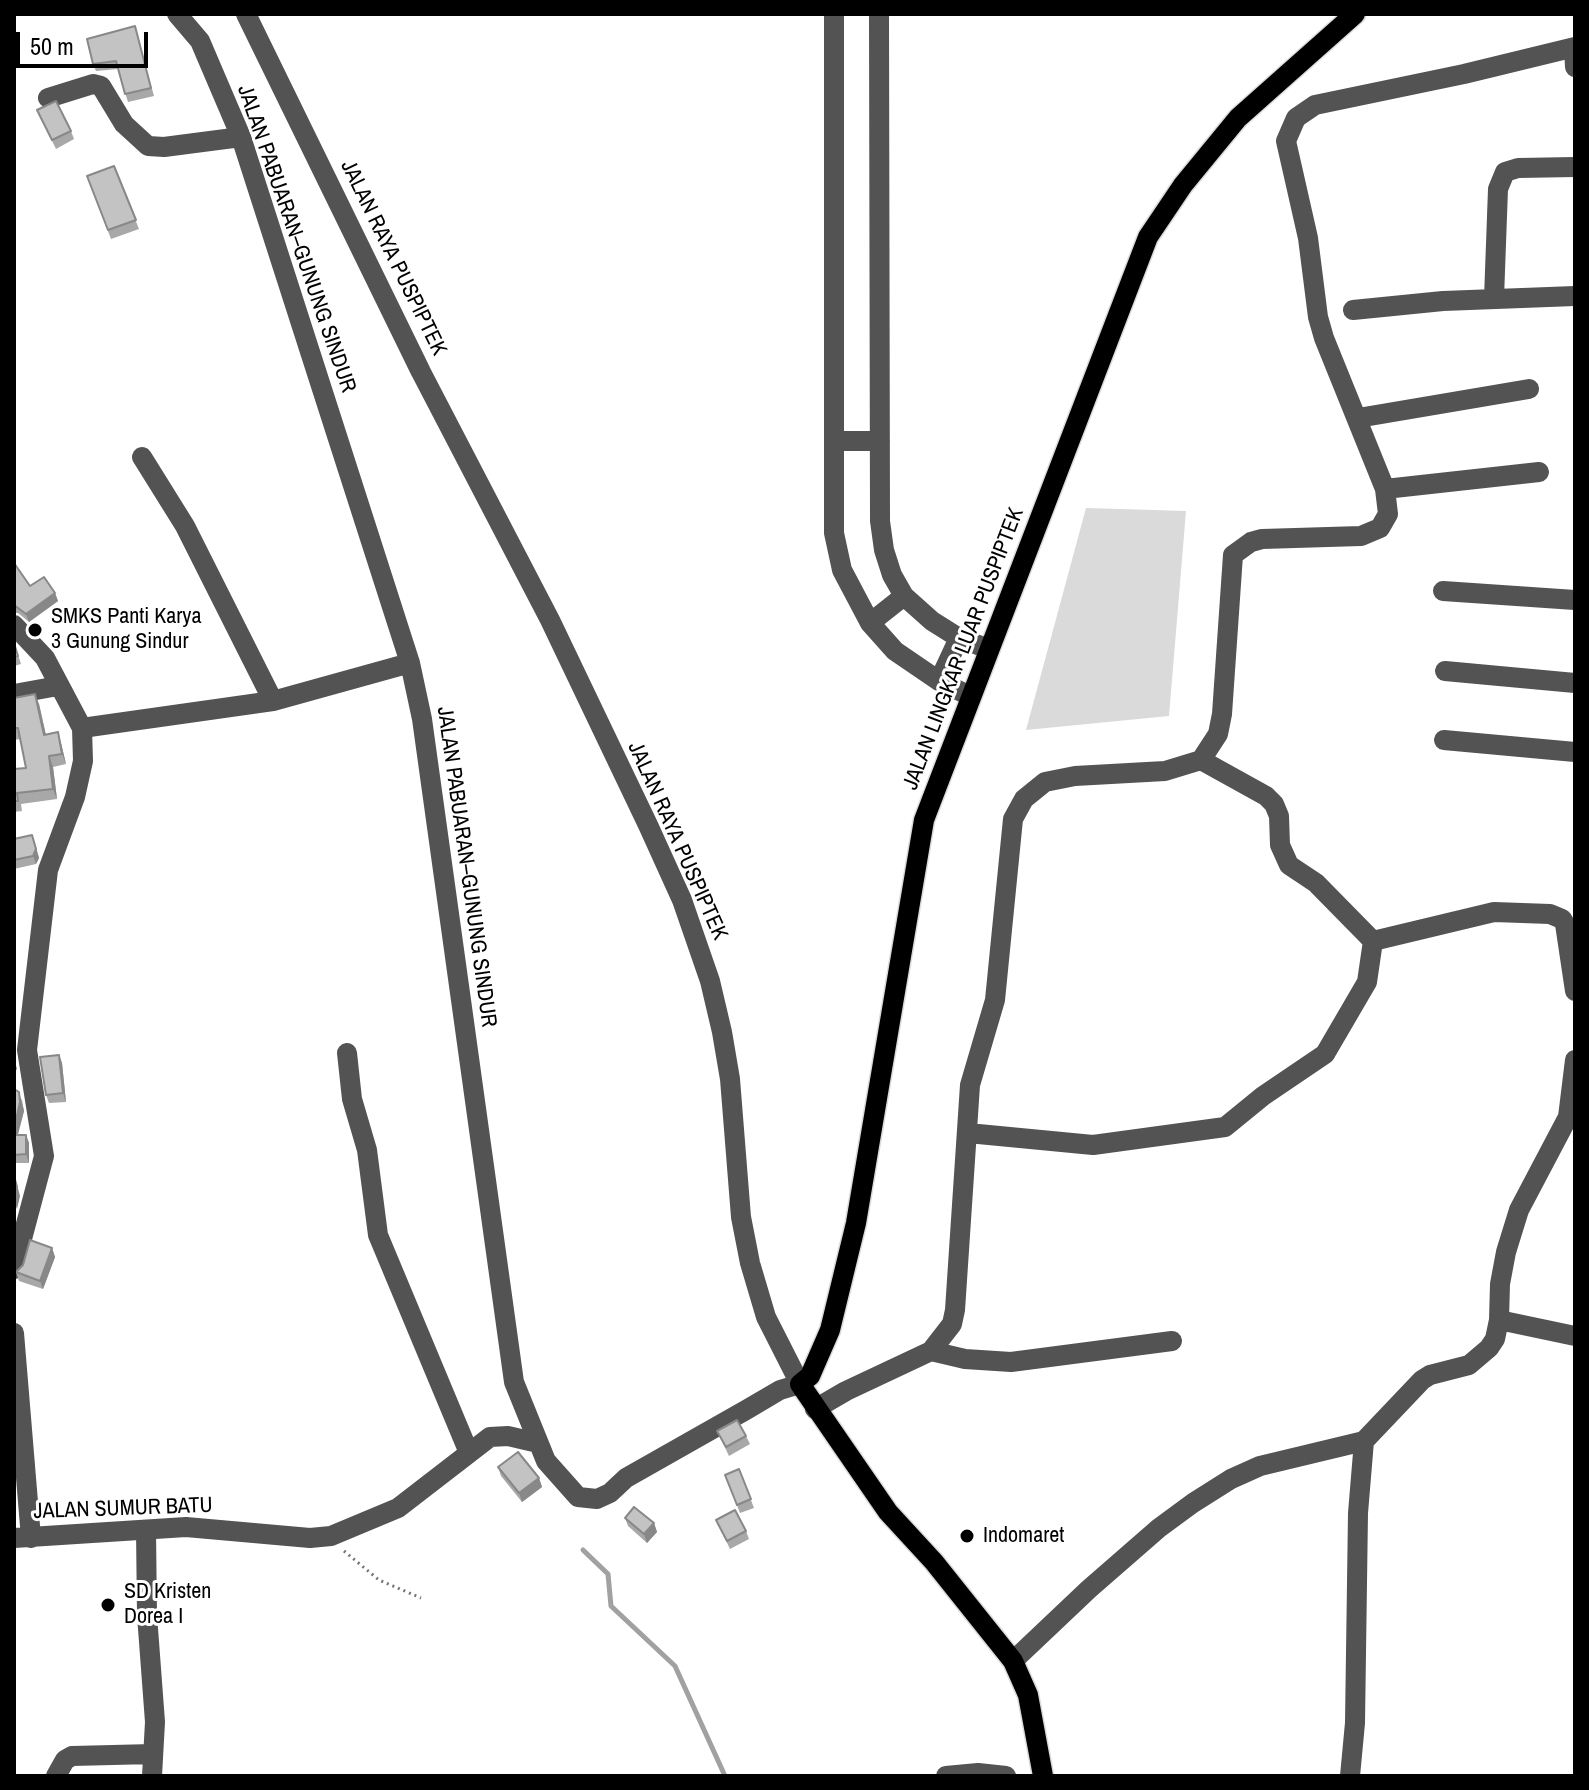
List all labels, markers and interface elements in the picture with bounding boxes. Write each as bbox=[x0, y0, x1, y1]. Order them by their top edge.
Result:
scale bar bbox=[20, 16, 152, 66]
text: 50 m bbox=[30, 30, 74, 62]
street label: JALAN PABUARAN–GUNUNG SINDUR bbox=[231, 82, 361, 396]
street label: JALAN RAYA PUSPIPTEK bbox=[334, 156, 452, 360]
street label: JALAN LINGKAR LUAR PUSPIPTEK bbox=[898, 504, 1030, 794]
place label: SMKS Panti Karya 3 Gunung Sindur bbox=[51, 604, 201, 656]
marker: SMKS Panti Karya 3 Gunung Sindur bbox=[26, 621, 44, 639]
street label: JALAN PABUARAN–GUNUNG SINDUR bbox=[430, 705, 502, 1029]
street label: JALAN RAYA PUSPIPTEK bbox=[621, 738, 733, 944]
street label: JALAN SUMUR BATU bbox=[33, 1493, 213, 1525]
place label: Indomaret bbox=[983, 1523, 1064, 1549]
marker: Indomaret bbox=[958, 1527, 976, 1545]
place label: SD Kristen Dorea I bbox=[124, 1579, 211, 1630]
marker: SD Kristen Dorea I bbox=[99, 1596, 117, 1614]

